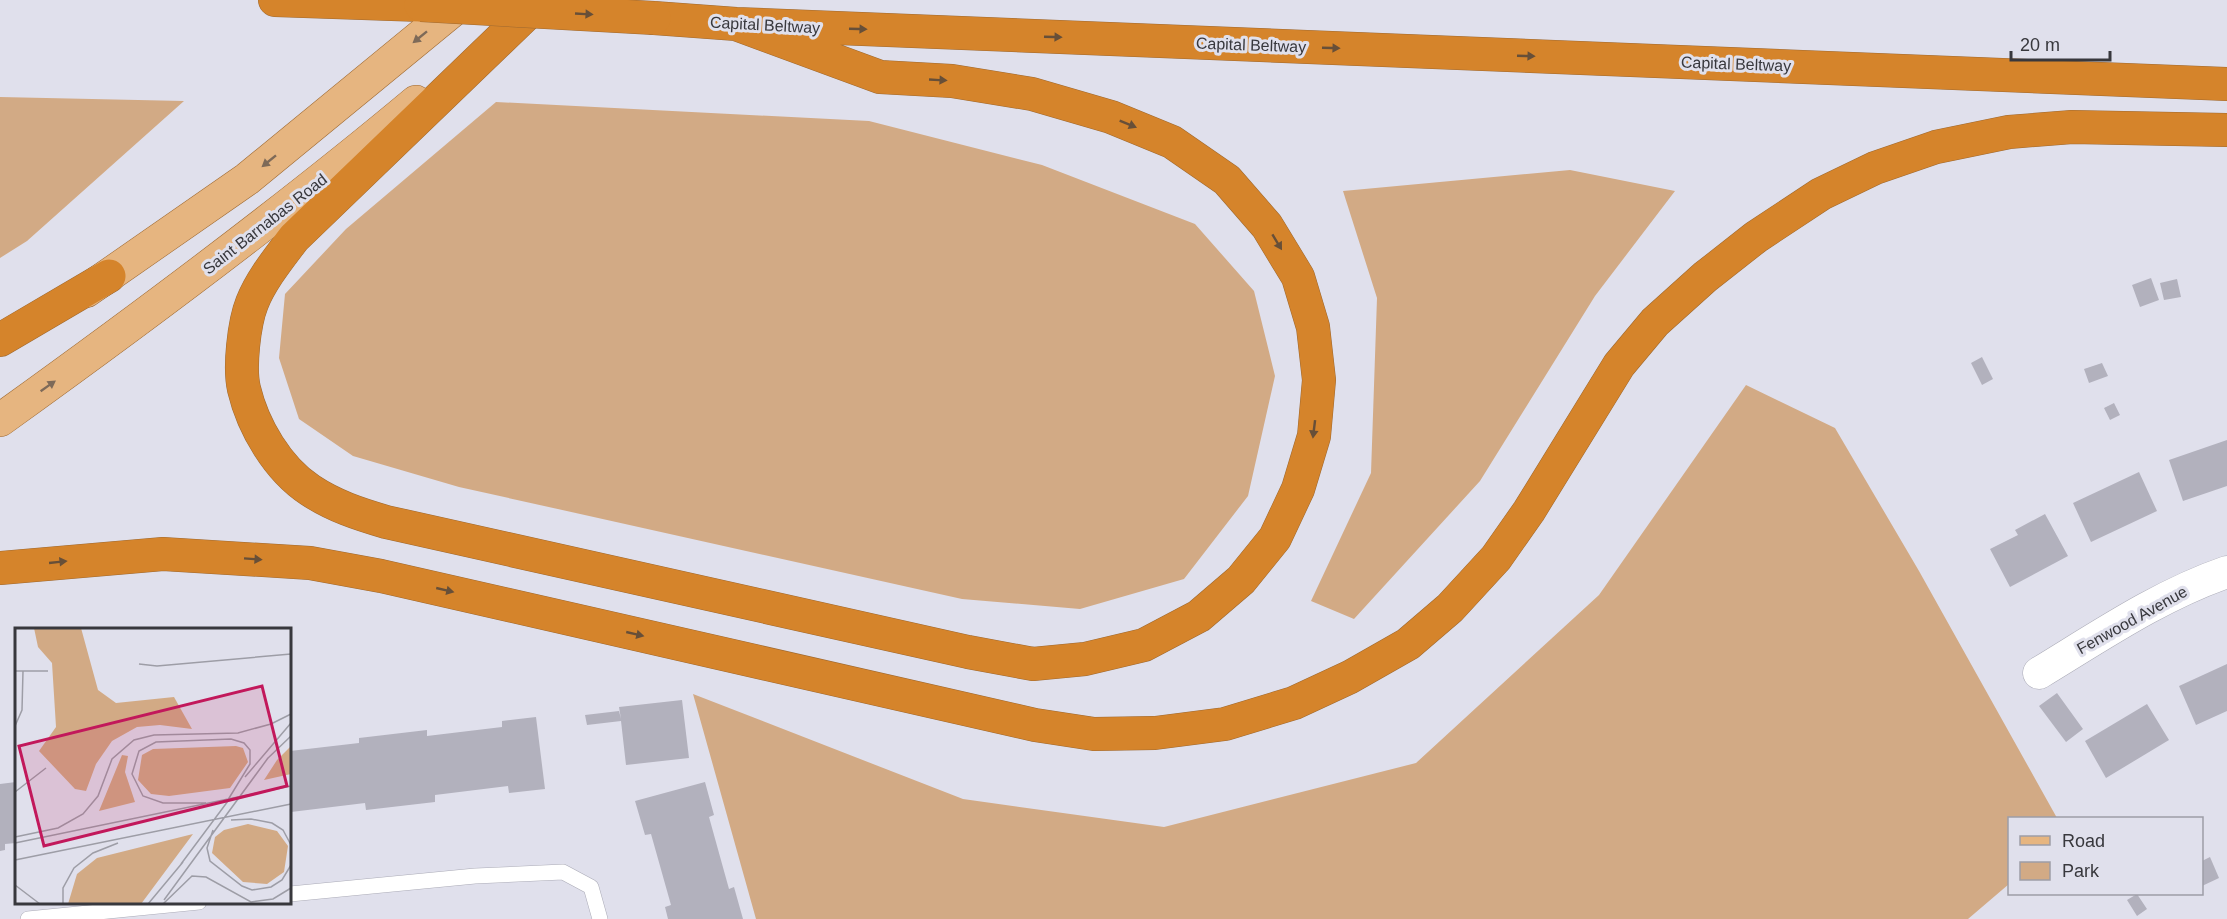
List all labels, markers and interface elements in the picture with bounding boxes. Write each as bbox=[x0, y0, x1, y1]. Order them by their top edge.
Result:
one-way arrow bbox=[574, 9, 593, 19]
street label: Capital Beltway bbox=[709, 14, 821, 36]
scale bar bbox=[2011, 24, 2110, 62]
one-way arrow bbox=[848, 25, 867, 34]
one-way arrow bbox=[412, 31, 428, 44]
one-way arrow bbox=[1043, 32, 1062, 41]
street label: Capital Beltway bbox=[1196, 35, 1306, 55]
text: 20 m bbox=[2020, 35, 2060, 55]
one-way arrow bbox=[1322, 43, 1341, 53]
one-way arrow bbox=[1517, 51, 1536, 60]
street label: Capital Beltway bbox=[1681, 54, 1791, 74]
one-way arrow bbox=[929, 75, 948, 85]
one-way arrow bbox=[1119, 119, 1137, 129]
one-way arrow bbox=[261, 155, 277, 168]
street label: Saint Barnabas Road bbox=[200, 170, 330, 278]
one-way arrow bbox=[1272, 234, 1282, 251]
one-way arrow bbox=[39, 380, 55, 392]
one-way arrow bbox=[1309, 419, 1319, 438]
one-way arrow bbox=[243, 554, 262, 563]
one-way arrow bbox=[49, 557, 68, 567]
street label: Fenwood Avenue bbox=[2074, 583, 2190, 657]
one-way arrow bbox=[435, 586, 454, 596]
inset map bbox=[15, 628, 291, 904]
one-way arrow bbox=[626, 629, 644, 639]
legend bbox=[2008, 817, 2203, 895]
text: Road bbox=[2062, 831, 2105, 851]
text: Park bbox=[2062, 861, 2100, 881]

